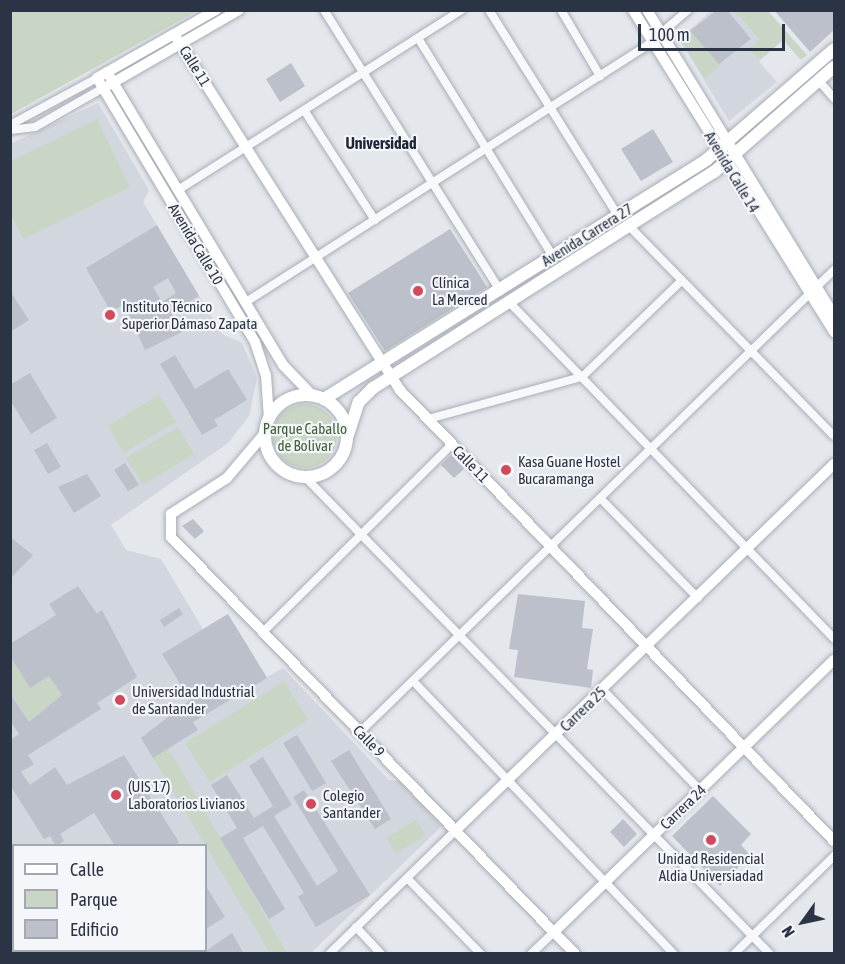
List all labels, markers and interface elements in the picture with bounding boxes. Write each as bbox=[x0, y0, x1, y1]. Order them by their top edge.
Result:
scale bar bbox=[641, 12, 788, 50]
text: 100 m bbox=[649, 24, 690, 45]
street label: Calle 11 bbox=[176, 42, 214, 90]
street label: Avenida Calle 14 bbox=[701, 128, 763, 216]
district label: Universidad bbox=[345, 133, 417, 153]
street label: Avenida Calle 10 bbox=[165, 200, 227, 288]
street label: Avenida Carrera 27 bbox=[538, 200, 636, 270]
place label: Clínica La Merced bbox=[432, 273, 488, 308]
marker: Clínica La Merced bbox=[409, 282, 427, 300]
place label: Instituto Técnico Superior Dámaso Zapata bbox=[122, 297, 258, 332]
marker: Instituto Técnico Superior Dámaso Zapata bbox=[103, 308, 117, 322]
park label: Parque Caballo de Bolivar bbox=[263, 419, 347, 454]
street label: Calle 11 bbox=[449, 442, 493, 486]
place label: Kasa Guane Hostel Bucaramanga bbox=[518, 452, 621, 487]
marker: Kasa Guane Hostel Bucaramanga bbox=[499, 463, 513, 477]
place label: Universidad Industrial de Santander bbox=[132, 682, 255, 717]
street label: Carrera 25 bbox=[556, 683, 610, 735]
marker: Universidad Industrial de Santander bbox=[113, 693, 127, 707]
street label: Calle 9 bbox=[350, 721, 388, 761]
place label: (UIS 17) Laboratorios Livianos bbox=[128, 777, 245, 812]
street label: Carrera 24 bbox=[656, 781, 710, 833]
place label: Colegio Santander bbox=[323, 786, 380, 821]
marker: (UIS 17) Laboratorios Livianos bbox=[109, 788, 123, 802]
marker: Colegio Santander bbox=[304, 797, 318, 811]
marker: Unidad Residencial Aldia Universiadad bbox=[704, 833, 718, 847]
legend bbox=[12, 844, 207, 952]
place label: Unidad Residencial Aldia Universiadad bbox=[657, 849, 765, 884]
text: Calle bbox=[70, 859, 104, 880]
text: Parque bbox=[70, 889, 118, 910]
north arrow bbox=[773, 892, 833, 952]
text: Edificio bbox=[70, 919, 119, 940]
text: N bbox=[778, 923, 798, 941]

